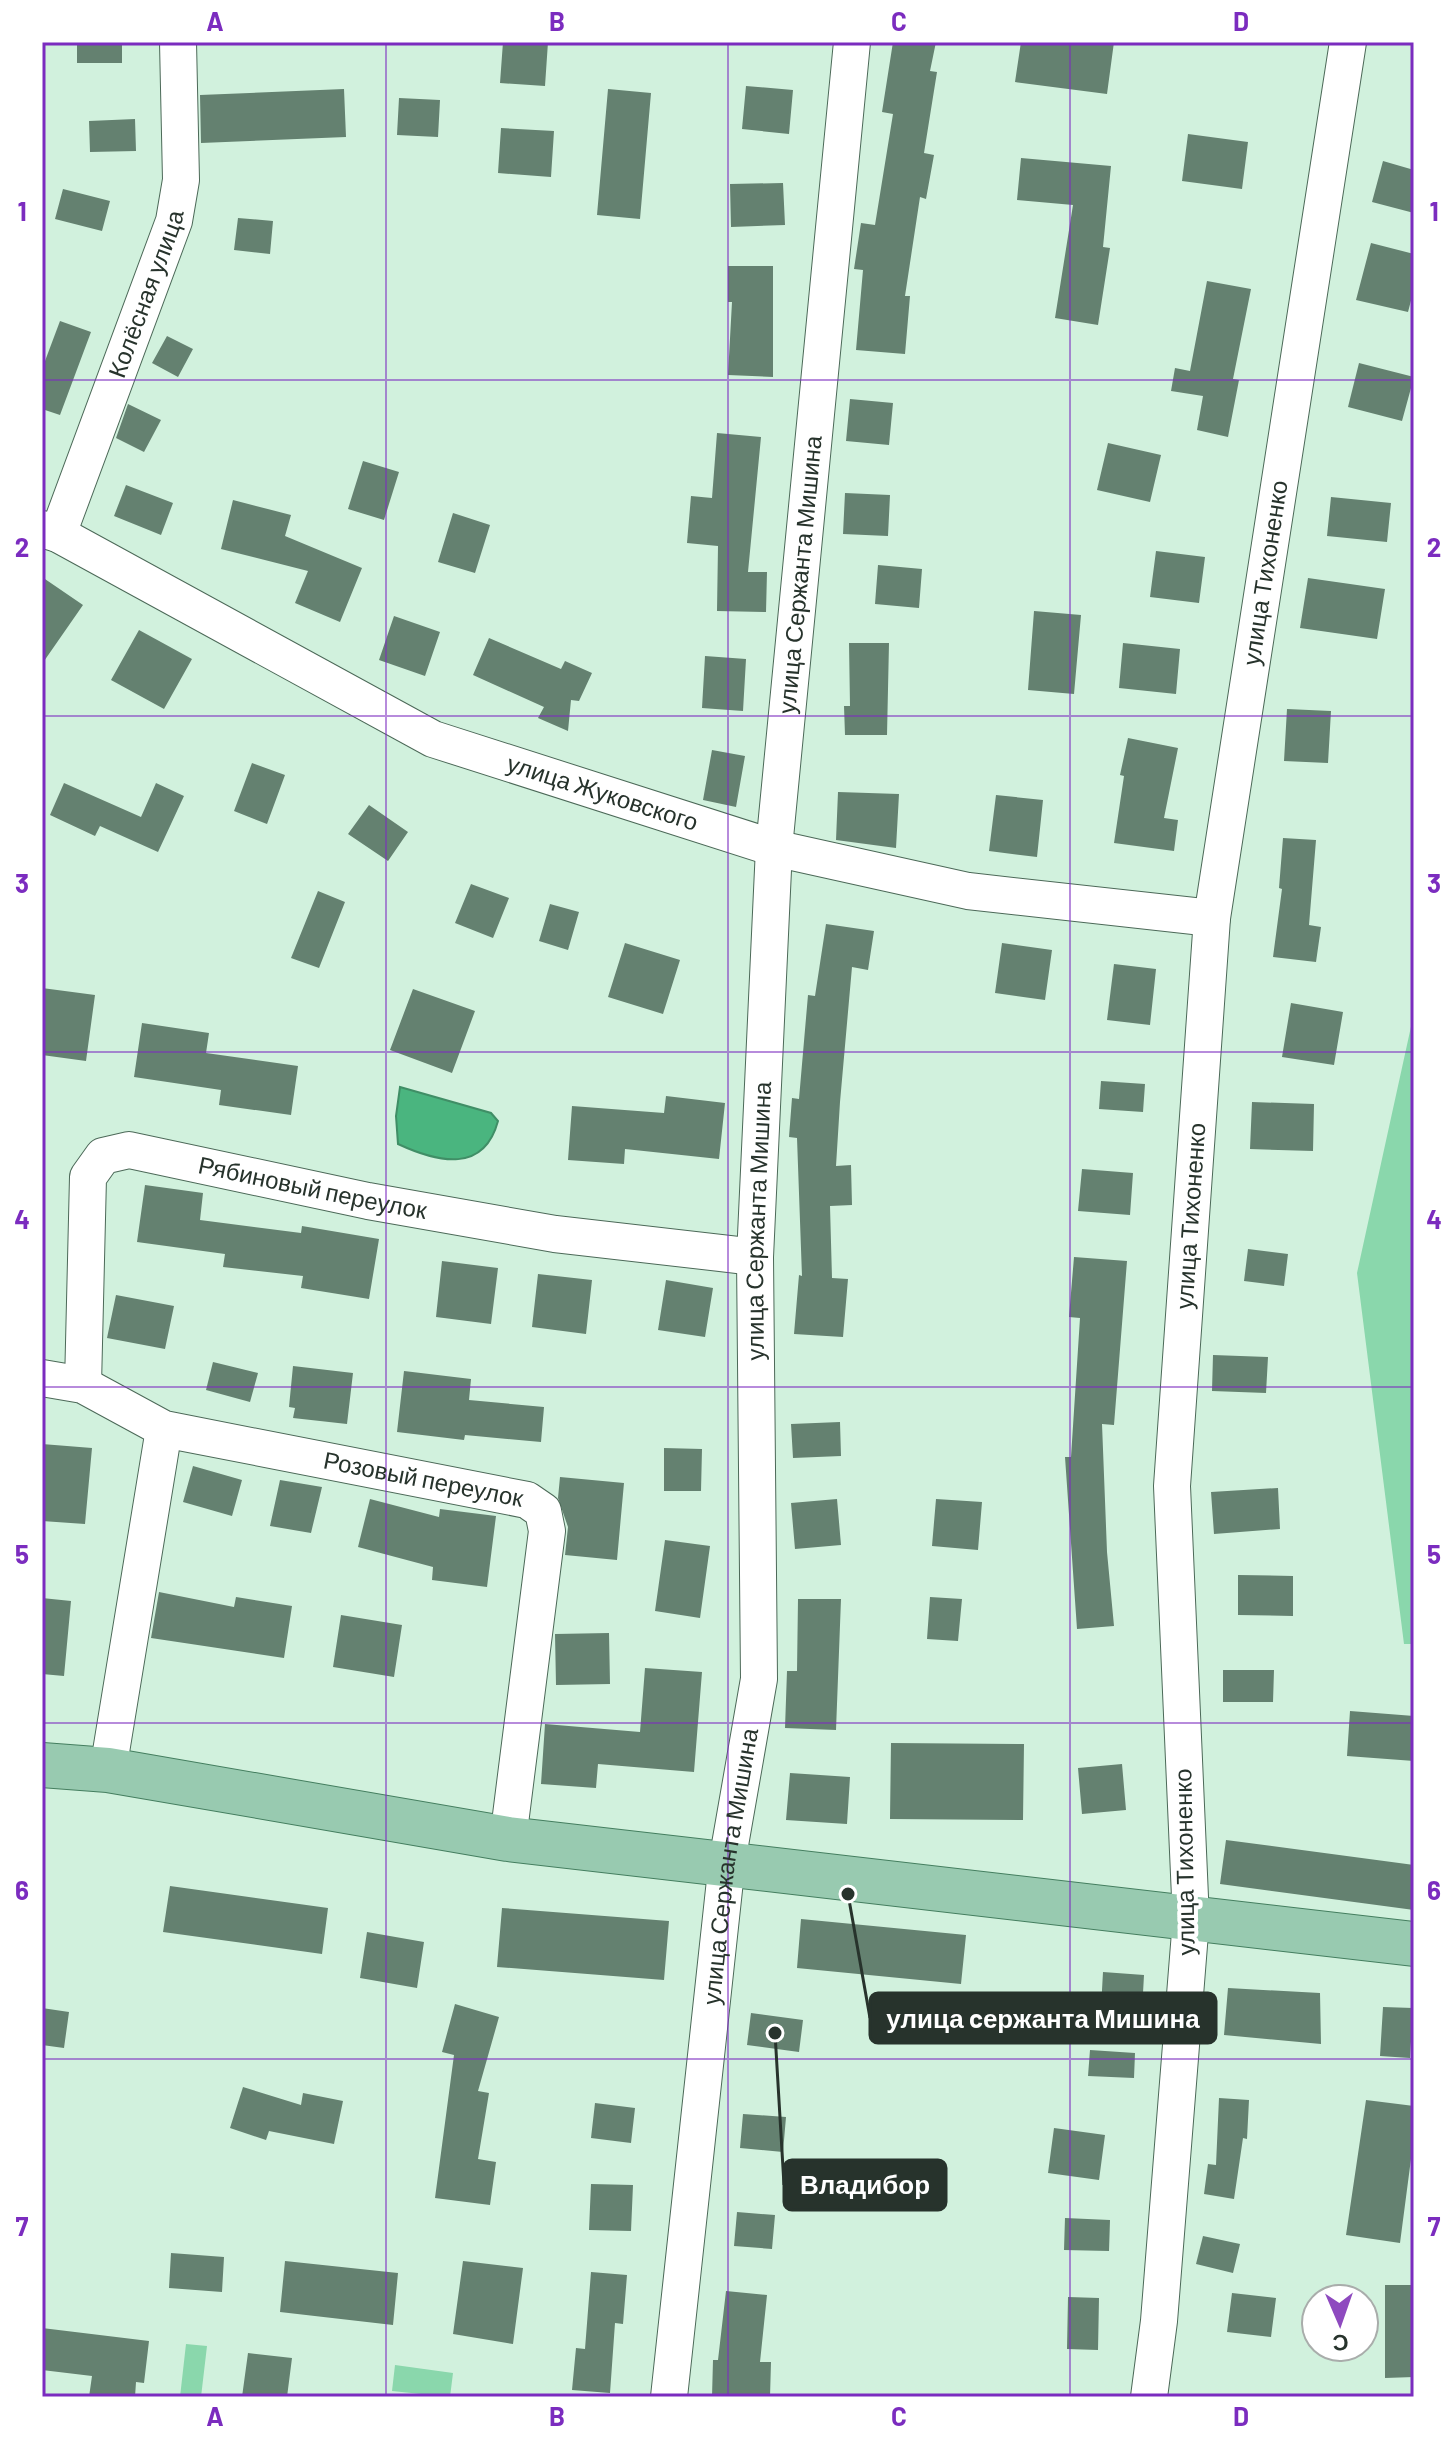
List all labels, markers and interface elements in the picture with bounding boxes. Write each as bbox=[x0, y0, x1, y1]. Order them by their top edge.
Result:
text: A bbox=[206, 5, 224, 36]
text: B bbox=[549, 5, 565, 36]
text: C bbox=[891, 5, 907, 36]
text: D bbox=[1233, 5, 1249, 36]
text: 1 bbox=[17, 195, 27, 226]
text: 1 bbox=[1429, 195, 1439, 226]
street label: Колёсная улица bbox=[101, 207, 189, 381]
street label: улица Сержанта Мишина bbox=[771, 434, 827, 715]
street label: улица Тихоненко bbox=[1235, 478, 1293, 667]
text: 2 bbox=[15, 531, 29, 562]
text: 2 bbox=[1427, 531, 1441, 562]
street label: улица Жуковского bbox=[504, 748, 702, 836]
text: 3 bbox=[15, 867, 29, 898]
text: 3 bbox=[1427, 867, 1441, 898]
street label: улица Сержанта Мишина bbox=[739, 1080, 776, 1361]
street label: улица Тихоненко bbox=[1168, 1122, 1211, 1310]
street label: Рябиновый переулок bbox=[196, 1149, 430, 1224]
text: 4 bbox=[14, 1203, 30, 1234]
text: 4 bbox=[1426, 1203, 1442, 1234]
street label: Розовый переулок bbox=[321, 1445, 526, 1512]
text: 5 bbox=[15, 1538, 29, 1569]
text: 5 bbox=[1427, 1538, 1441, 1569]
street label: улица Сержанта Мишина bbox=[696, 1725, 763, 2006]
street label: улица Тихоненко bbox=[1167, 1768, 1200, 1956]
text: 6 bbox=[15, 1874, 29, 1905]
text: 6 bbox=[1427, 1874, 1441, 1905]
callout: улица cержанта Мишина bbox=[870, 1993, 1216, 2043]
text: улица cержанта Мишина bbox=[886, 2002, 1200, 2033]
callout: Владибор bbox=[784, 2160, 946, 2210]
text: Владибор bbox=[800, 2168, 930, 2199]
text: 7 bbox=[16, 2210, 29, 2241]
text: 7 bbox=[1428, 2210, 1441, 2241]
north arrow bbox=[1300, 2283, 1380, 2363]
text: С bbox=[1332, 2331, 1349, 2357]
text: A bbox=[206, 2400, 224, 2431]
text: B bbox=[549, 2400, 565, 2431]
text: C bbox=[891, 2400, 907, 2431]
text: D bbox=[1233, 2400, 1249, 2431]

